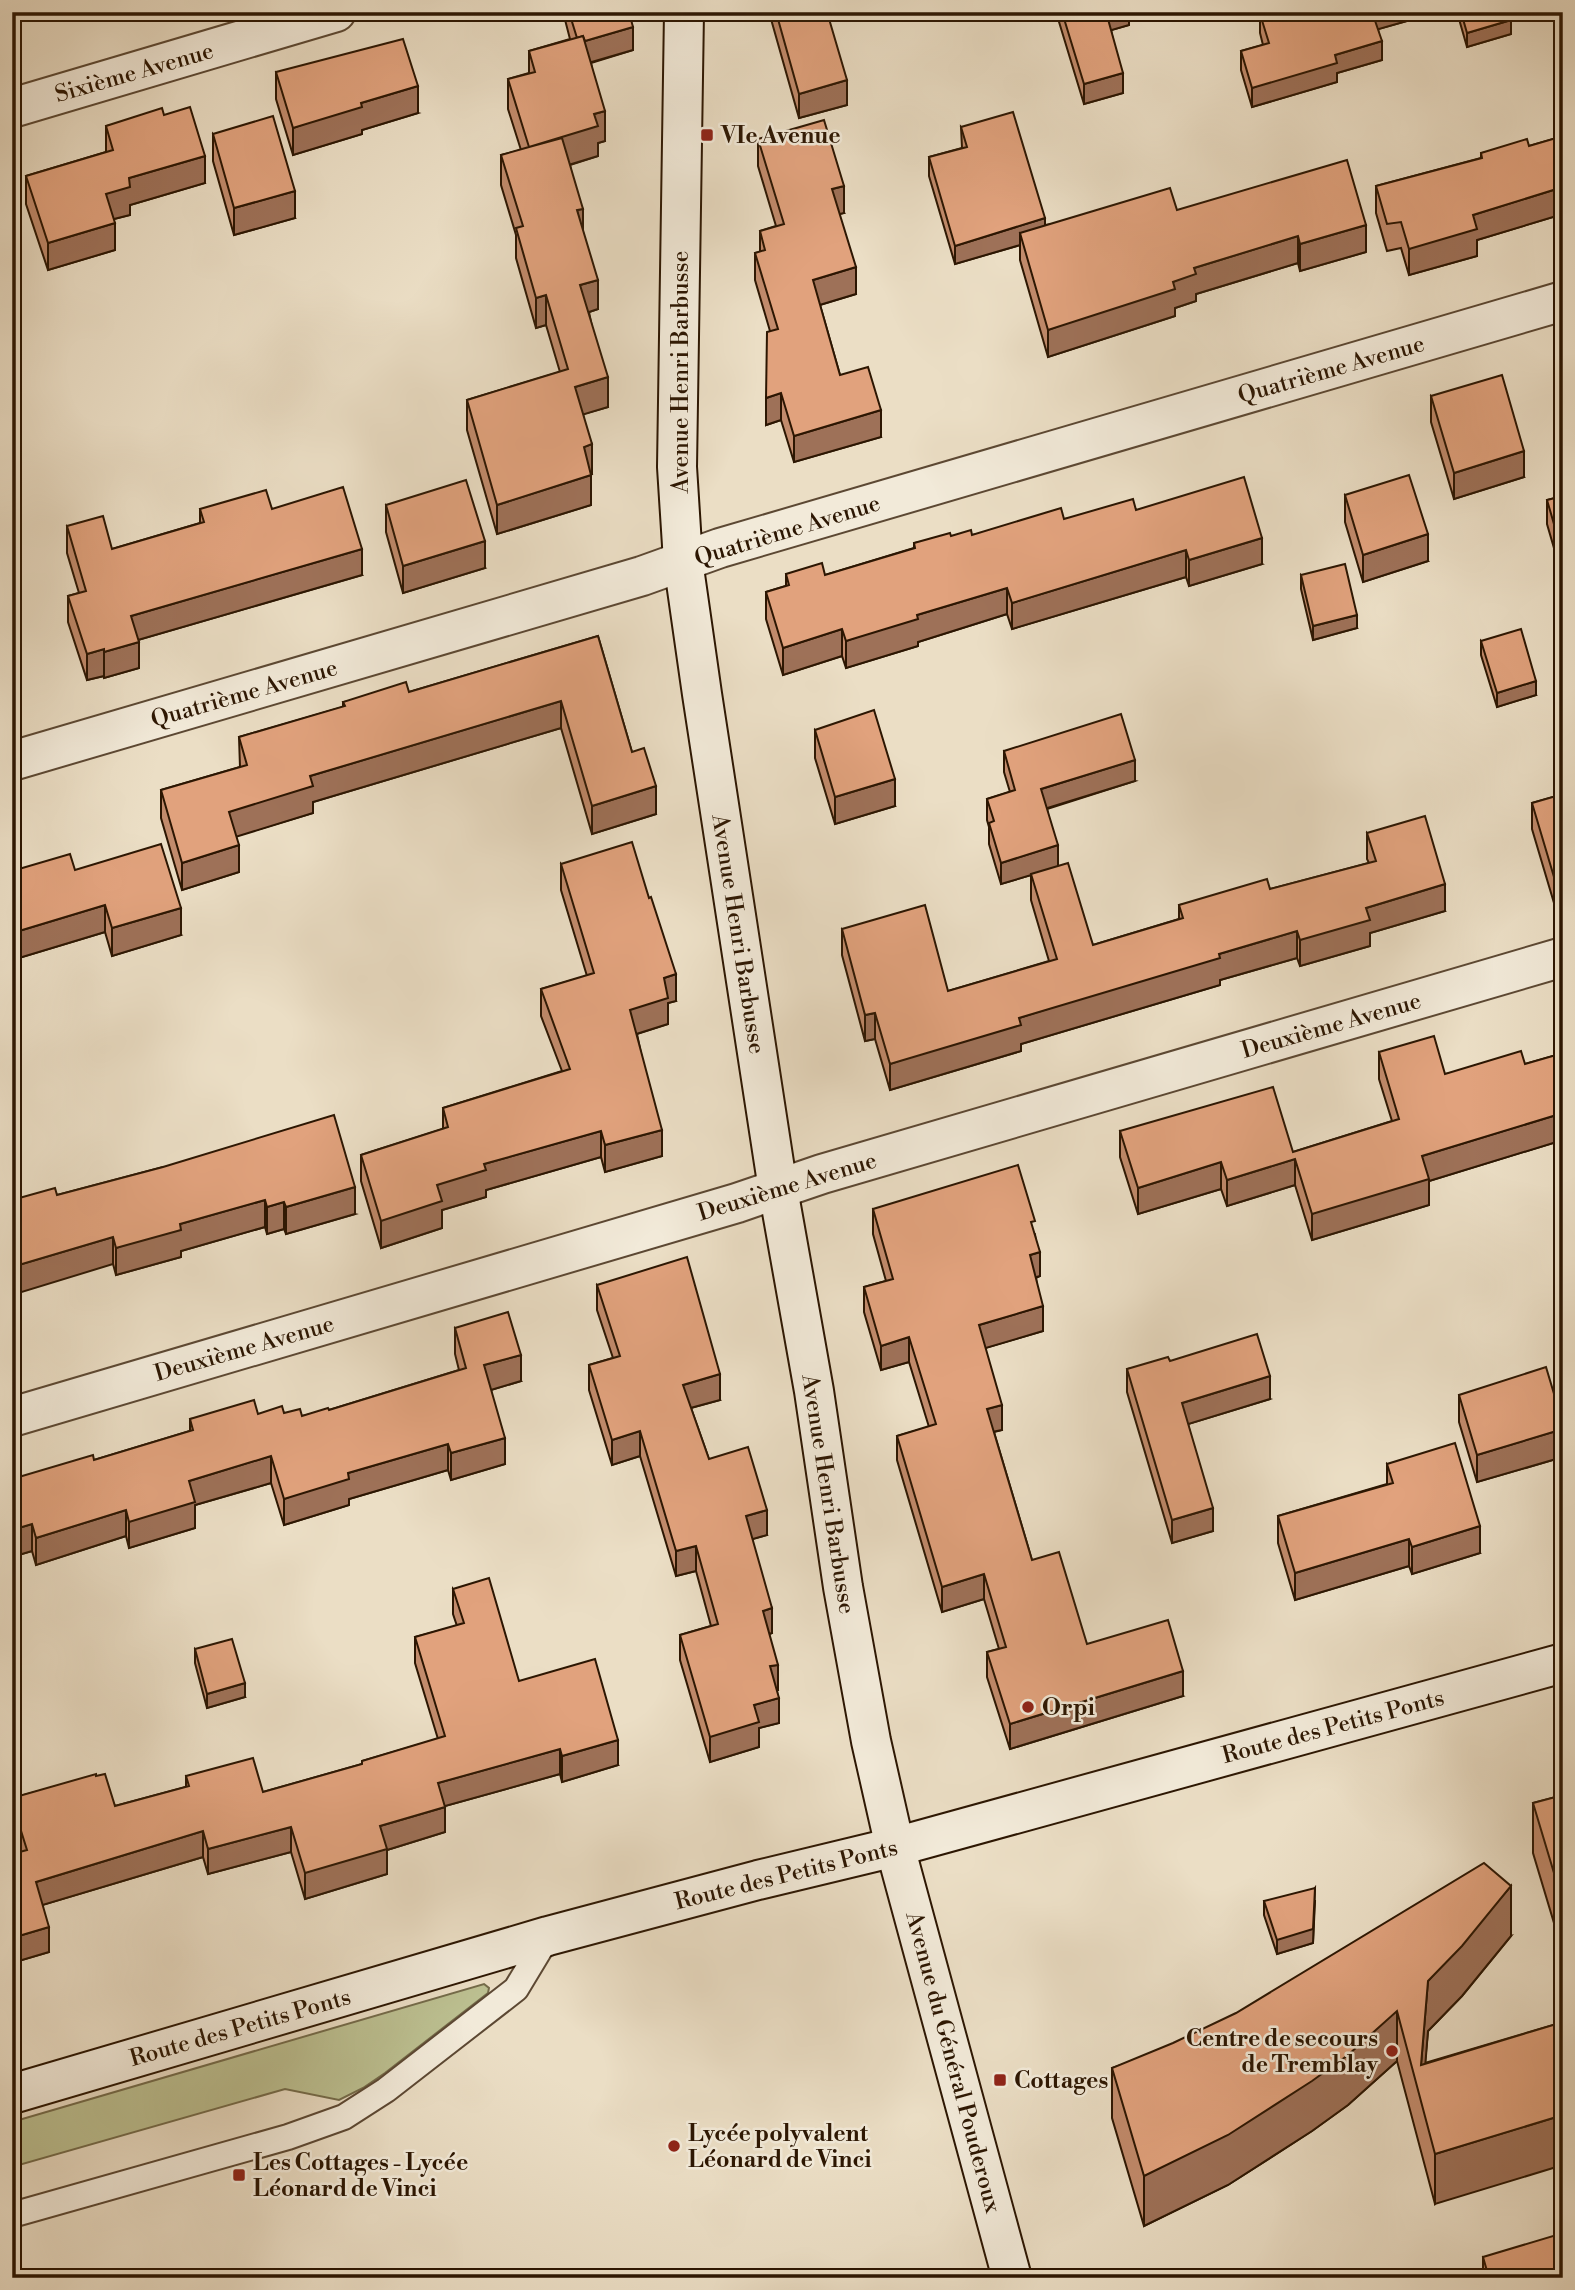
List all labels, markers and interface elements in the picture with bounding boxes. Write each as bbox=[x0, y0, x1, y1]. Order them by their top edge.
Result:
street label: Sixième Avenue bbox=[52, 37, 217, 109]
place label: VIe Avenue bbox=[720, 122, 841, 150]
marker: VIe Avenue bbox=[699, 127, 715, 143]
street label: Avenue Henri Barbusse bbox=[667, 251, 695, 494]
street label: Quatrième Avenue bbox=[1235, 330, 1428, 410]
street label: Quatrième Avenue bbox=[691, 489, 884, 573]
street label: Quatrième Avenue bbox=[148, 654, 341, 734]
street label: Avenue Henri Barbusse bbox=[705, 811, 771, 1056]
street label: Deuxième Avenue bbox=[1238, 987, 1424, 1065]
street label: Deuxième Avenue bbox=[694, 1146, 880, 1227]
street label: Deuxième Avenue bbox=[151, 1310, 337, 1388]
street label: Avenue Henri Barbusse bbox=[795, 1371, 861, 1616]
street label: Route des Petits Ponts bbox=[1219, 1684, 1447, 1770]
place label: Orpi bbox=[1042, 1694, 1095, 1722]
marker: Orpi bbox=[1020, 1699, 1036, 1715]
street label: Route des Petits Ponts bbox=[672, 1834, 901, 1916]
street label: Avenue du Général Pouderoux bbox=[899, 1908, 1007, 2216]
street label: Route des Petits Ponts bbox=[126, 1983, 354, 2073]
place label: Centre de secours de Tremblay bbox=[1186, 2025, 1378, 2079]
marker: Centre de secours de Tremblay bbox=[1384, 2043, 1400, 2059]
place label: Cottages bbox=[1014, 2067, 1108, 2095]
marker: Cottages bbox=[992, 2072, 1008, 2088]
place label: Lycée polyvalent Léonard de Vinci bbox=[688, 2120, 872, 2174]
marker: Lycée polyvalent Léonard de Vinci bbox=[666, 2138, 682, 2154]
place label: Les Cottages - Lycée Léonard de Vinci bbox=[253, 2149, 468, 2203]
marker: Les Cottages - Lycée Léonard de Vinci bbox=[231, 2167, 247, 2183]

